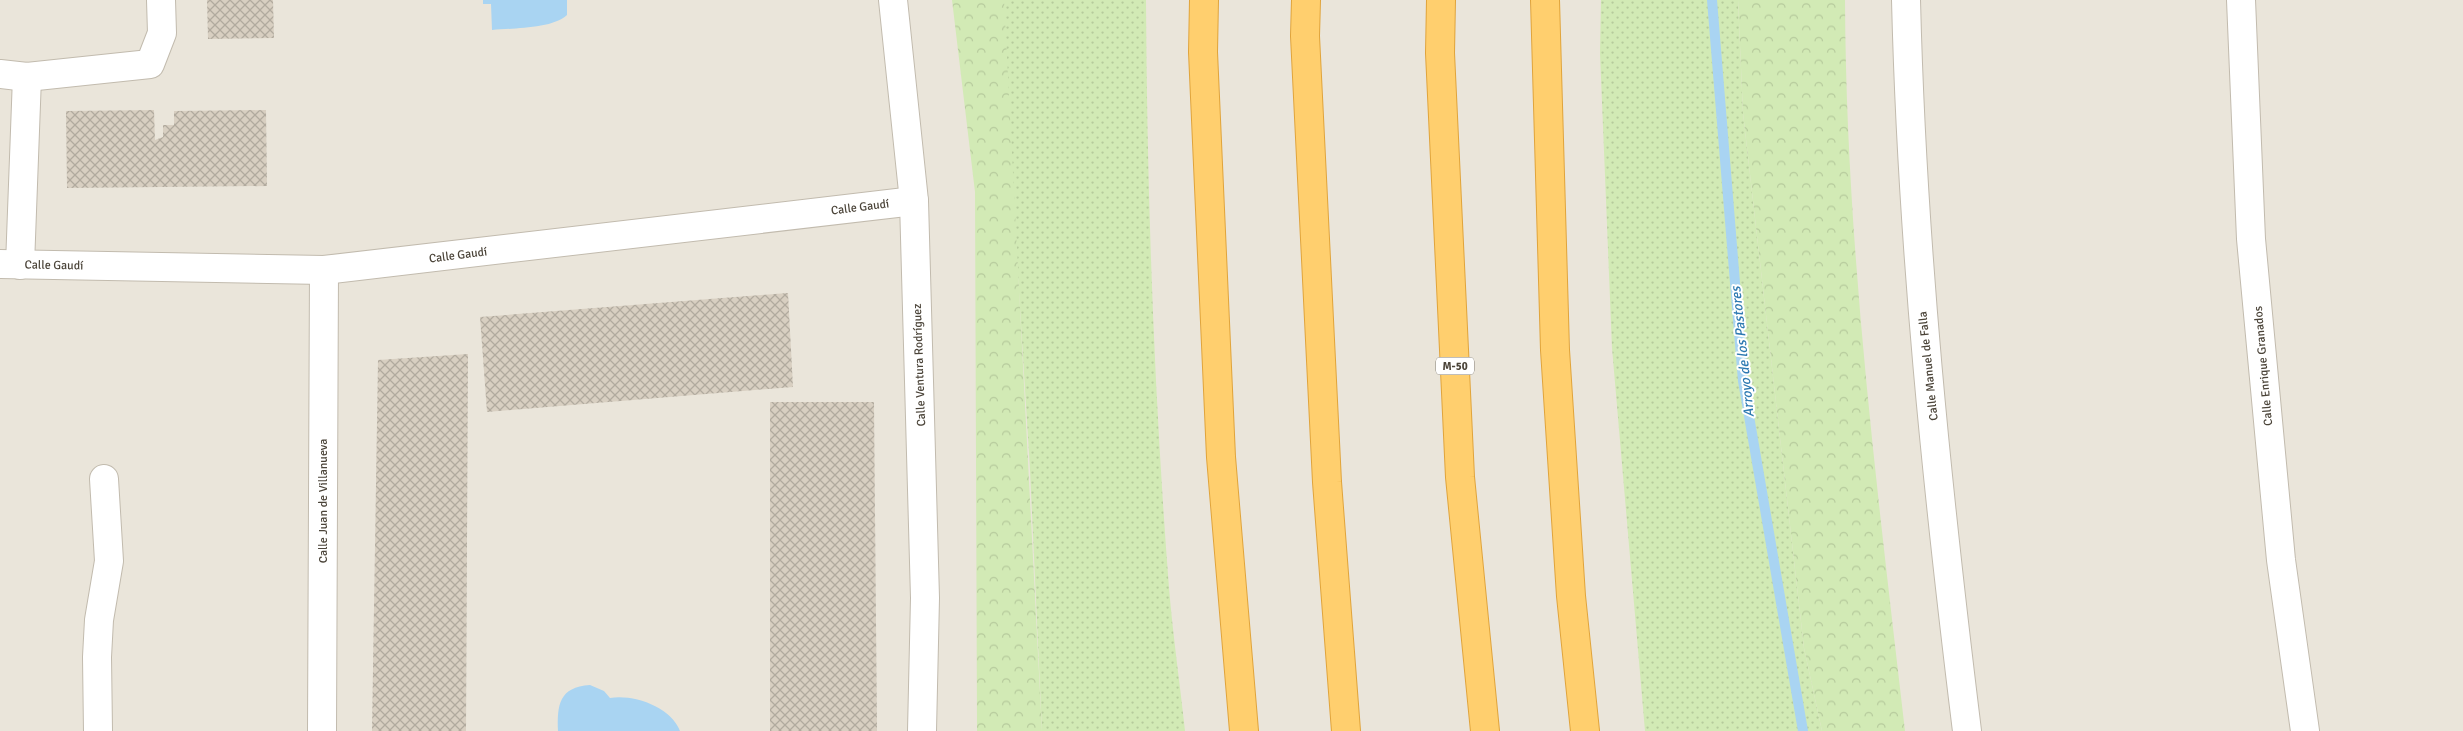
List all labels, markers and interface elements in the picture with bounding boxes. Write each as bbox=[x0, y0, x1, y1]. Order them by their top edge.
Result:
street label: Calle Gaudí bbox=[830, 196, 891, 219]
street label: Calle Gaudí bbox=[428, 244, 489, 267]
street label: Calle Gaudí bbox=[25, 257, 84, 274]
water label: Arroyo de los Pastores bbox=[1727, 284, 1758, 418]
street label: Calle Ventura Rodríguez bbox=[910, 303, 929, 427]
street label: Calle Enrique Granados bbox=[2251, 306, 2276, 426]
street label: Calle Manuel de Falla bbox=[1915, 311, 1942, 421]
road number: M-50 bbox=[1436, 358, 1474, 374]
street label: Calle Juan de Villanueva bbox=[316, 439, 331, 563]

